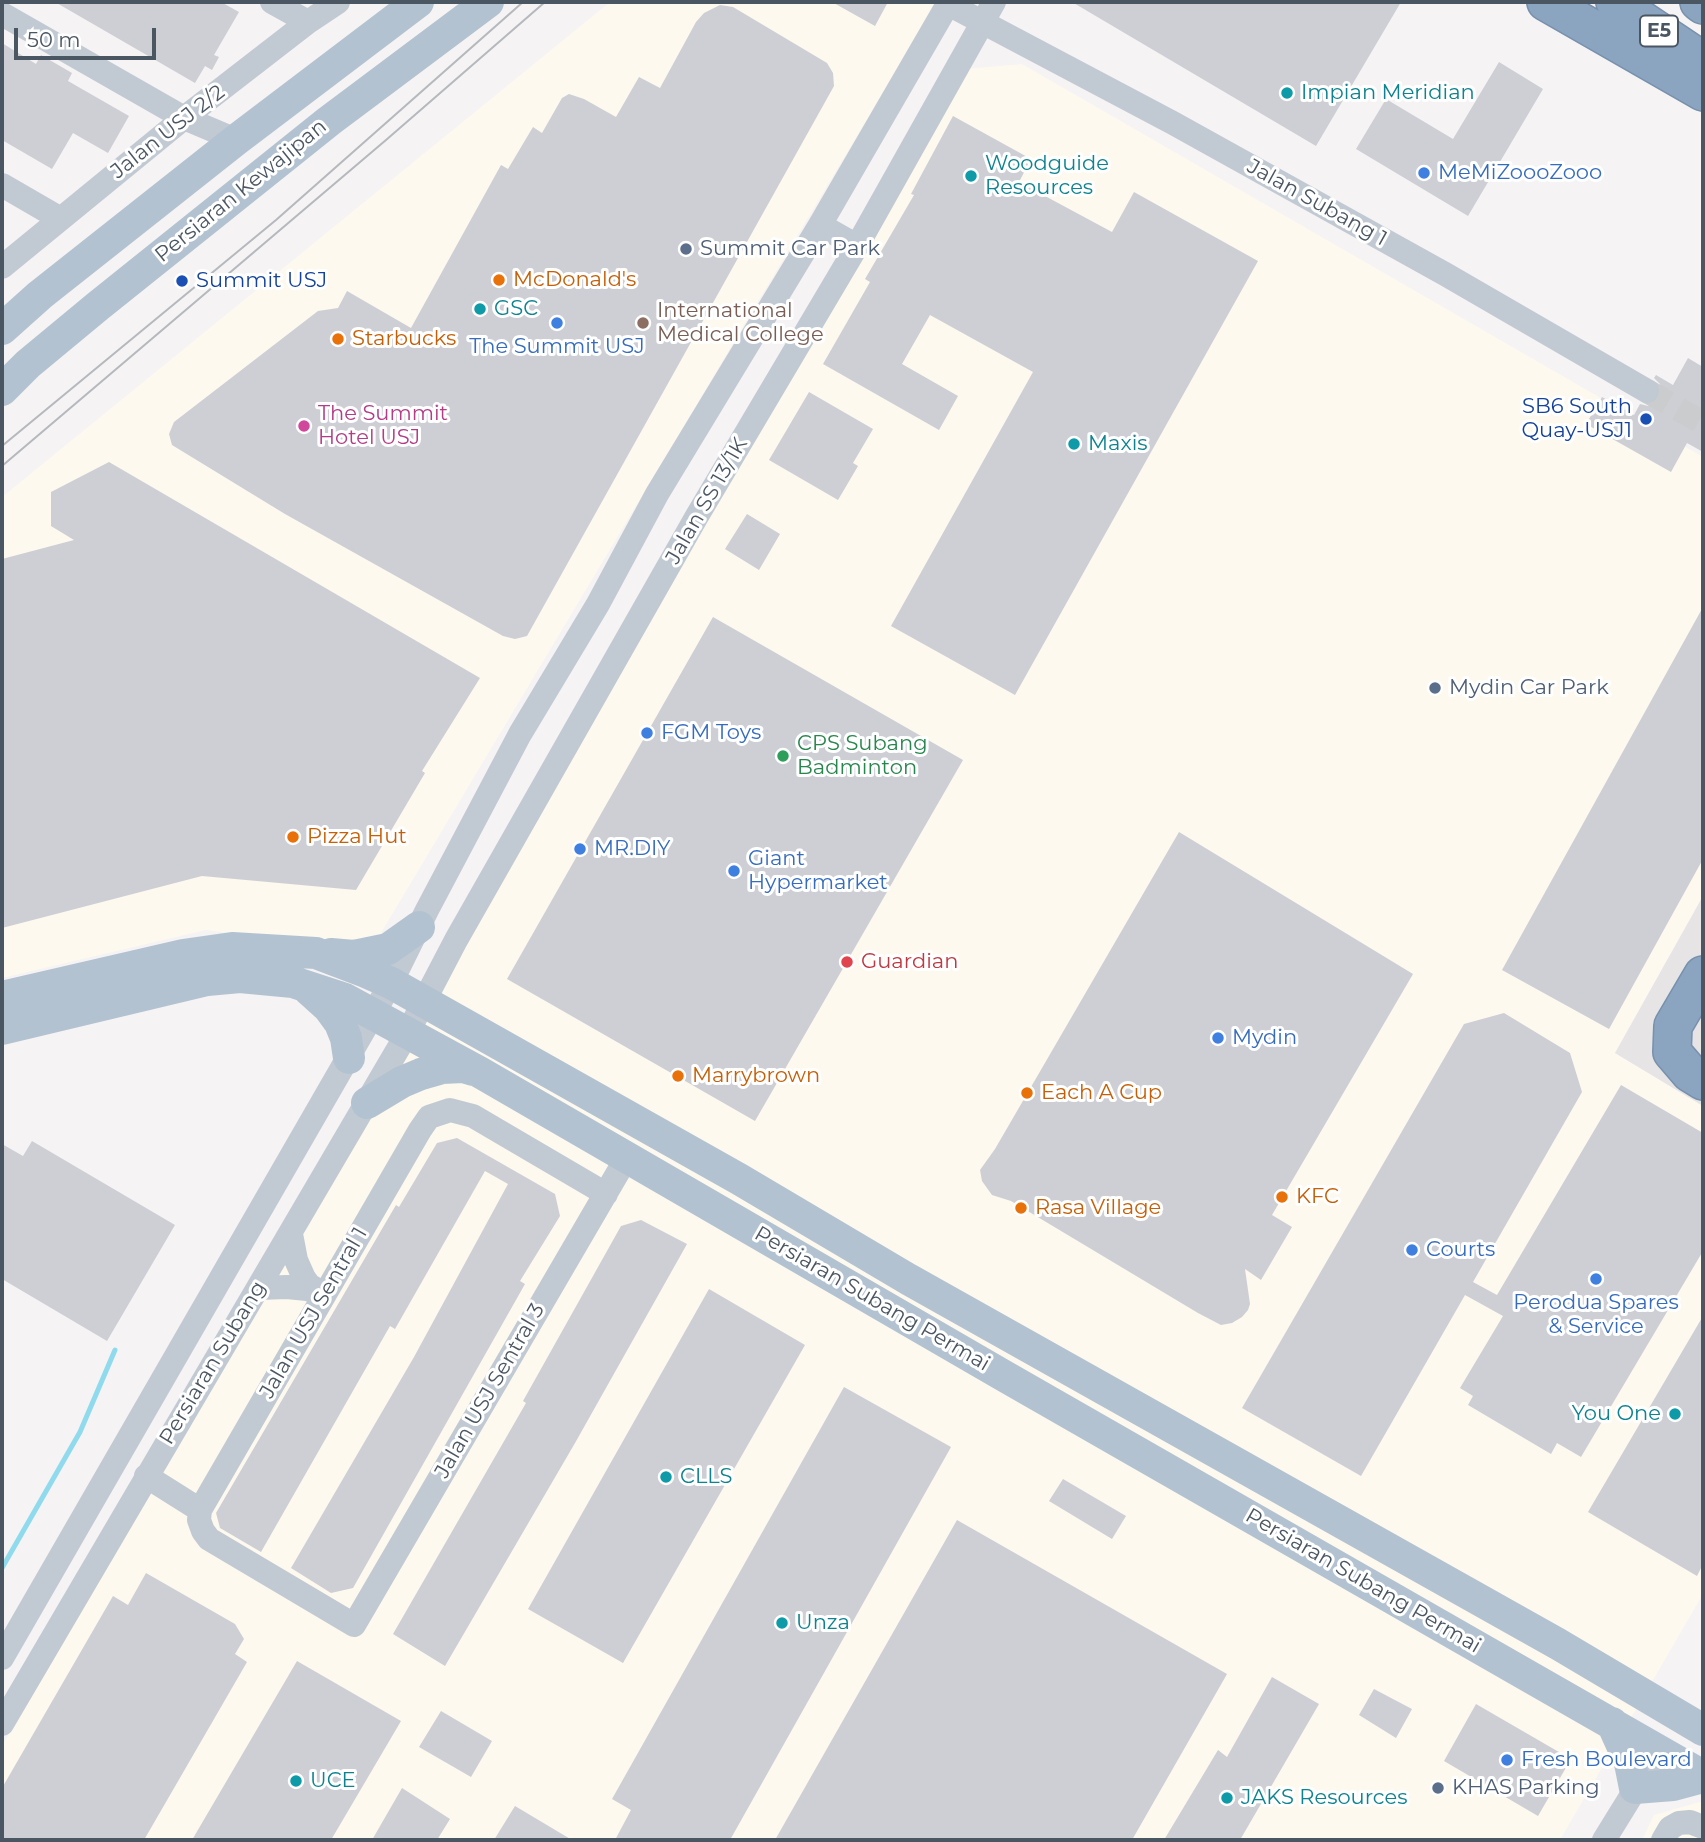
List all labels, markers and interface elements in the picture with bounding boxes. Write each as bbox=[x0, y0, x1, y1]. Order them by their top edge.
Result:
scale bar bbox=[18, 14, 159, 58]
road number: E5 bbox=[1640, 16, 1678, 46]
text: 50 m bbox=[27, 27, 81, 52]
street label: Jalan USJ 2/2 bbox=[106, 80, 230, 184]
place label: Impian Meridian bbox=[1301, 80, 1475, 106]
marker: Impian Meridian bbox=[1279, 85, 1295, 101]
street label: Persiaran Kewajipan bbox=[150, 114, 332, 268]
place label: Woodguide Resources bbox=[985, 151, 1109, 201]
street label: Jalan Subang 1 bbox=[1243, 154, 1391, 252]
place label: MeMiZoooZooo bbox=[1438, 160, 1602, 186]
marker: MeMiZoooZooo bbox=[1416, 165, 1432, 181]
marker: Woodguide Resources bbox=[963, 168, 979, 184]
place label: Summit Car Park bbox=[700, 236, 880, 262]
marker: Summit Car Park bbox=[678, 241, 694, 257]
place label: McDonald's bbox=[513, 267, 636, 293]
place label: Summit USJ bbox=[196, 268, 327, 294]
marker: McDonald's bbox=[491, 272, 507, 288]
marker: Summit USJ bbox=[174, 273, 190, 289]
place label: GSC bbox=[494, 296, 538, 322]
place label: International Medical College bbox=[657, 298, 824, 348]
marker: GSC bbox=[472, 301, 488, 317]
marker: The Summit USJ bbox=[549, 315, 565, 331]
marker: International Medical College bbox=[635, 315, 651, 331]
place label: Starbucks bbox=[352, 326, 456, 352]
marker: Starbucks bbox=[330, 331, 346, 347]
place label: The Summit USJ bbox=[469, 334, 645, 360]
place label: SB6 South Quay-USJ1 bbox=[1521, 394, 1632, 444]
place label: The Summit Hotel USJ bbox=[318, 401, 448, 451]
marker: SB6 South Quay-USJ1 bbox=[1638, 411, 1654, 427]
marker: The Summit Hotel USJ bbox=[296, 418, 312, 434]
place label: Maxis bbox=[1088, 431, 1148, 457]
street label: Jalan SS 13/1K bbox=[661, 433, 753, 569]
marker: Maxis bbox=[1066, 436, 1082, 452]
place label: Mydin Car Park bbox=[1449, 675, 1609, 701]
marker: Mydin Car Park bbox=[1427, 680, 1443, 696]
place label: FGM Toys bbox=[661, 720, 761, 746]
marker: FGM Toys bbox=[639, 725, 655, 741]
place label: CPS Subang Badminton bbox=[797, 731, 928, 781]
marker: CPS Subang Badminton bbox=[775, 748, 791, 764]
place label: Pizza Hut bbox=[307, 824, 407, 850]
marker: Pizza Hut bbox=[285, 829, 301, 845]
place label: MR.DIY bbox=[594, 836, 670, 862]
marker: MR.DIY bbox=[572, 841, 588, 857]
place label: Giant Hypermarket bbox=[748, 846, 888, 896]
marker: Giant Hypermarket bbox=[726, 863, 742, 879]
place label: Guardian bbox=[861, 949, 958, 975]
marker: Guardian bbox=[839, 954, 855, 970]
place label: Mydin bbox=[1232, 1025, 1297, 1051]
marker: Mydin bbox=[1210, 1030, 1226, 1046]
place label: Marrybrown bbox=[692, 1063, 820, 1089]
marker: Marrybrown bbox=[670, 1068, 686, 1084]
place label: Each A Cup bbox=[1041, 1080, 1162, 1106]
marker: Each A Cup bbox=[1019, 1085, 1035, 1101]
place label: KFC bbox=[1296, 1184, 1339, 1210]
marker: KFC bbox=[1274, 1189, 1290, 1205]
place label: Rasa Village bbox=[1035, 1195, 1161, 1221]
marker: Rasa Village bbox=[1013, 1200, 1029, 1216]
street label: Persiaran Subang Permai bbox=[750, 1221, 994, 1377]
street label: Jalan USJ Sentral 1 bbox=[255, 1223, 373, 1403]
place label: Courts bbox=[1426, 1237, 1495, 1263]
marker: Courts bbox=[1404, 1242, 1420, 1258]
marker: Perodua Spares & Service bbox=[1588, 1271, 1604, 1287]
street label: Persiaran Subang bbox=[154, 1277, 272, 1449]
place label: Perodua Spares & Service bbox=[1513, 1290, 1679, 1340]
street label: Jalan USJ Sentral 3 bbox=[430, 1299, 550, 1483]
place label: You One bbox=[1572, 1401, 1661, 1427]
marker: You One bbox=[1667, 1406, 1683, 1422]
place label: CLLS bbox=[680, 1464, 732, 1490]
marker: CLLS bbox=[658, 1469, 674, 1485]
street label: Persiaran Subang Permai bbox=[1241, 1503, 1485, 1659]
place label: Unza bbox=[796, 1610, 850, 1636]
marker: Unza bbox=[774, 1615, 790, 1631]
place label: Fresh Boulevard bbox=[1521, 1747, 1692, 1773]
marker: Fresh Boulevard bbox=[1499, 1752, 1515, 1768]
place label: UCE bbox=[310, 1768, 356, 1794]
marker: UCE bbox=[288, 1773, 304, 1789]
place label: KHAS Parking bbox=[1452, 1775, 1600, 1801]
marker: KHAS Parking bbox=[1430, 1780, 1446, 1796]
place label: JAKS Resources bbox=[1241, 1785, 1407, 1811]
marker: JAKS Resources bbox=[1219, 1790, 1235, 1806]

